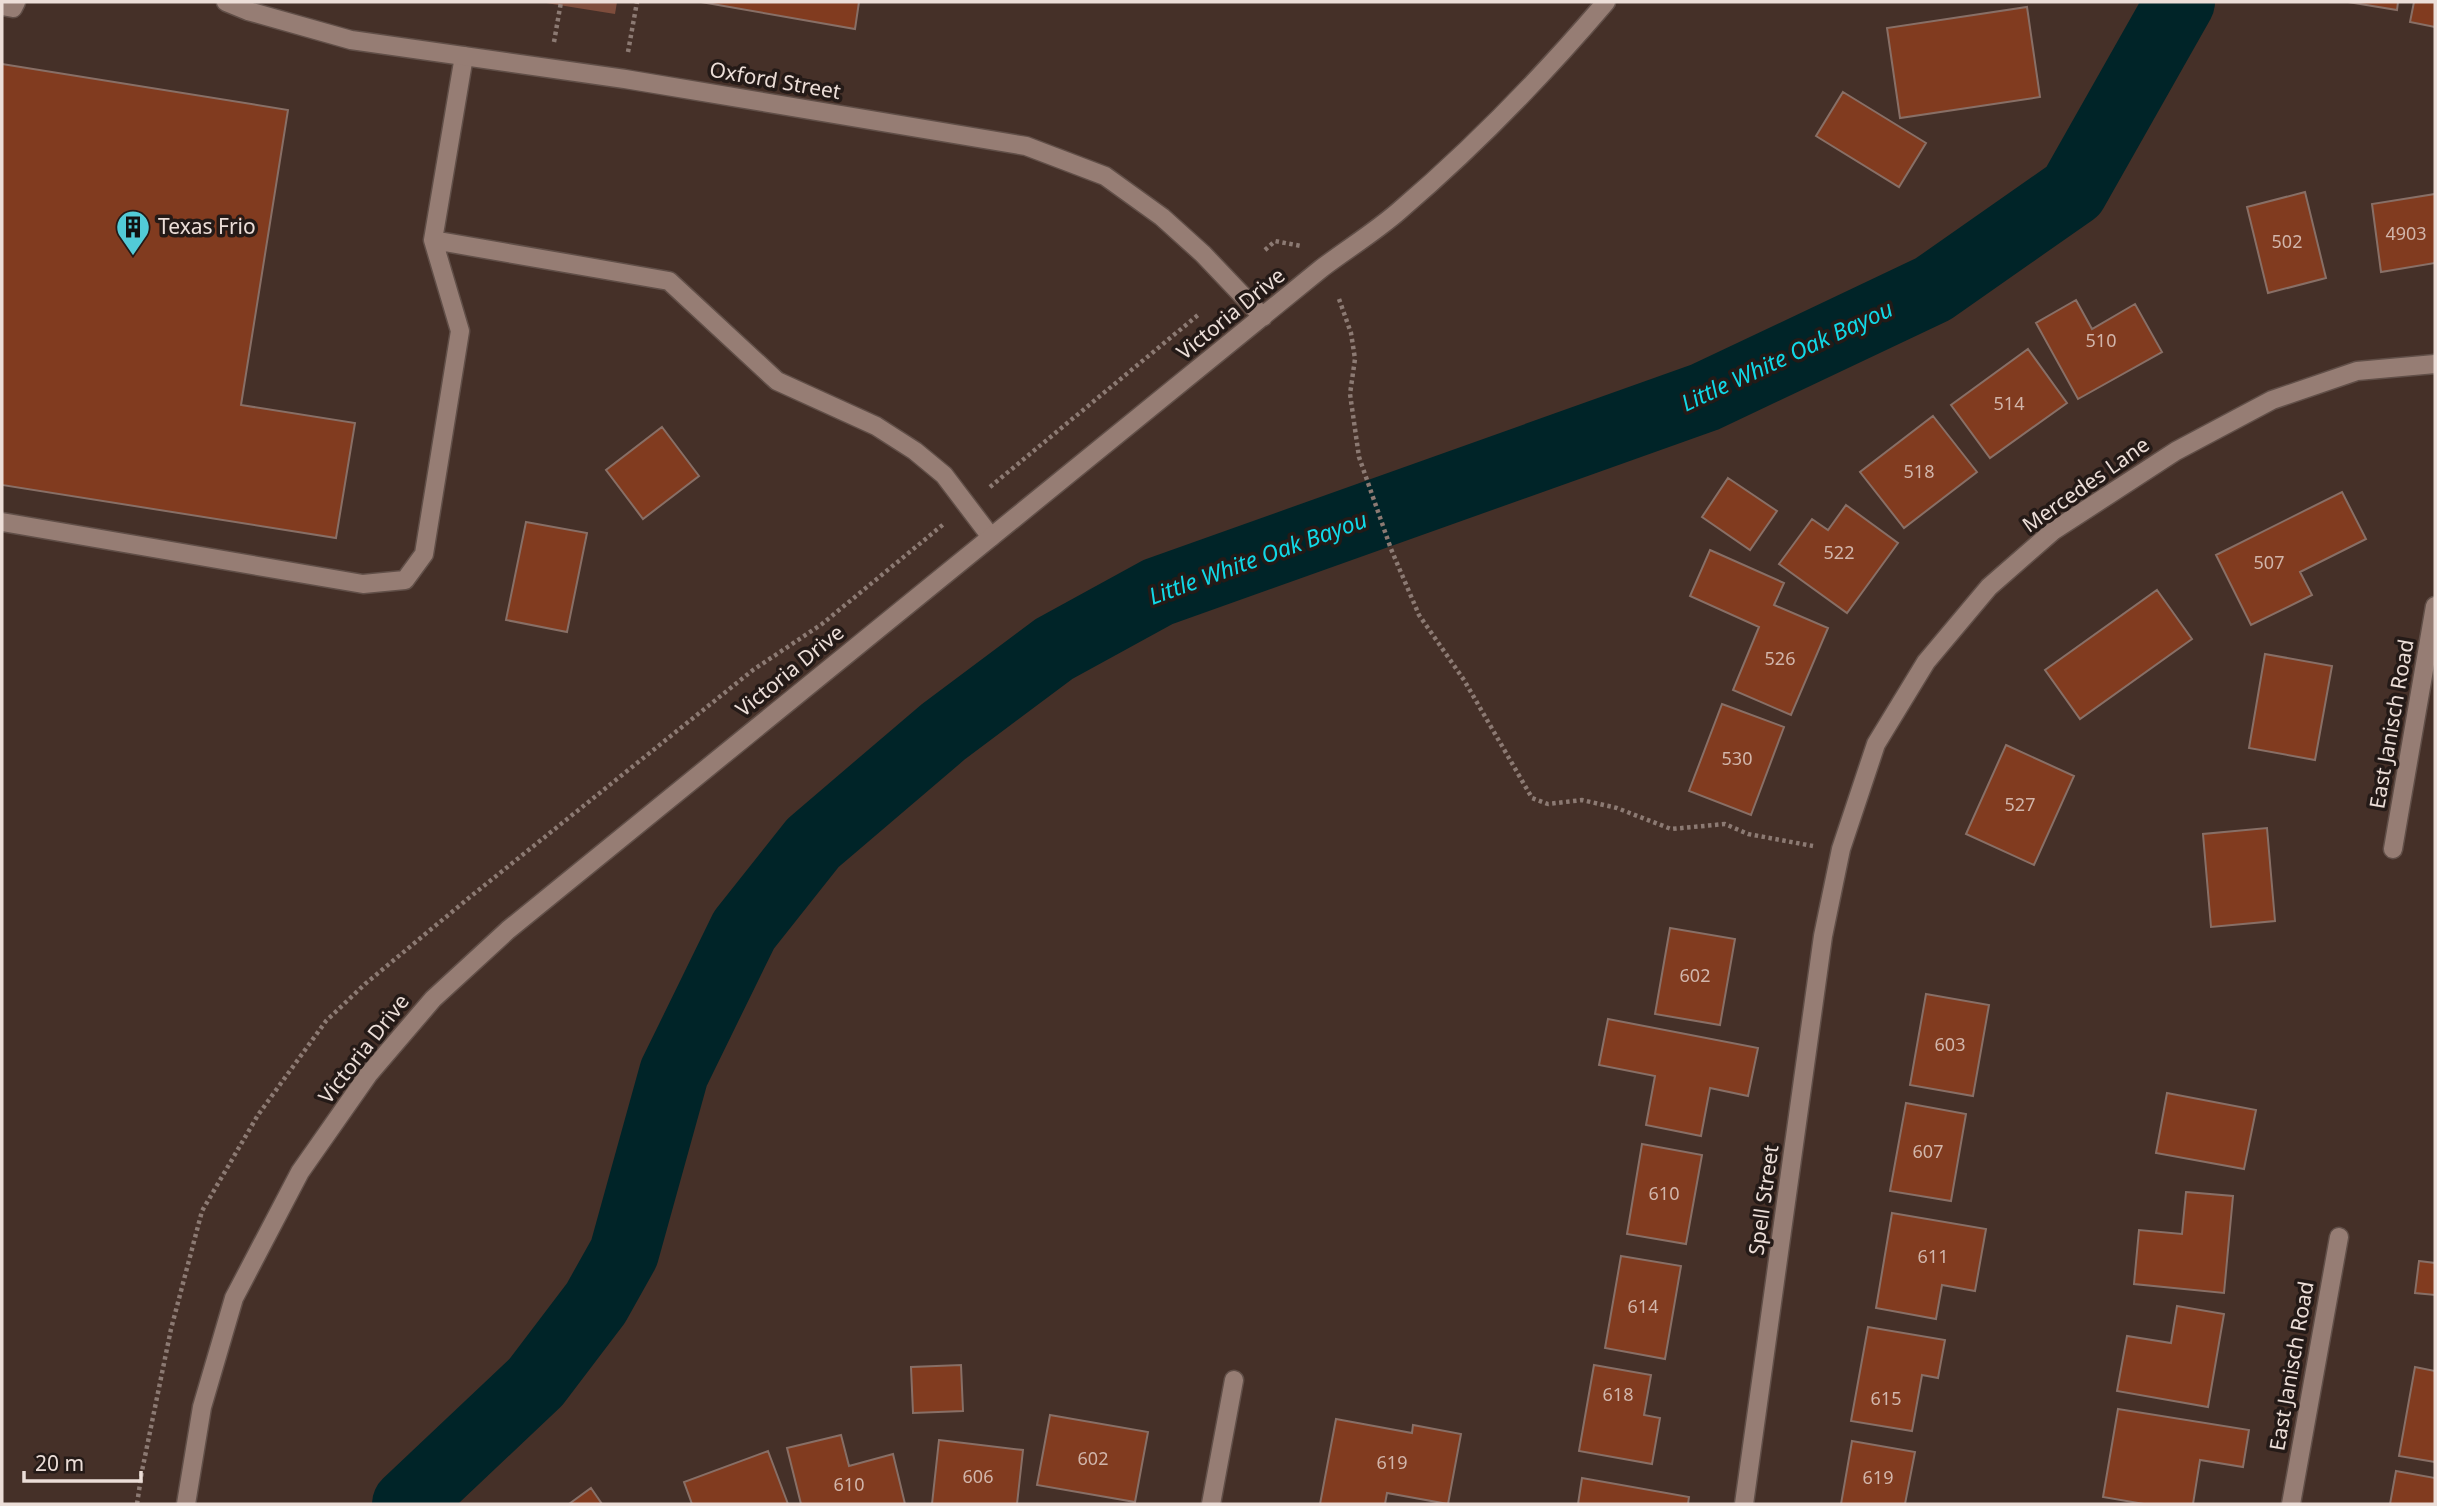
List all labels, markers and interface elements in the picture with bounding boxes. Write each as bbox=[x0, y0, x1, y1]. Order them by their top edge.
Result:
street label: Oxford Street bbox=[707, 55, 843, 105]
building icon: Texas Frio bbox=[114, 208, 152, 257]
place label: Texas Frio bbox=[158, 212, 256, 240]
house number: 4903 bbox=[2385, 221, 2427, 245]
house number: 502 bbox=[2272, 229, 2302, 253]
street label: Victoria Drive bbox=[1170, 261, 1290, 366]
water label: Little White Oak Bayou bbox=[1675, 292, 1898, 418]
house number: 510 bbox=[2086, 328, 2116, 352]
house number: 514 bbox=[1994, 391, 2024, 415]
street label: Mercedes Lane bbox=[2016, 430, 2154, 538]
house number: 518 bbox=[1904, 459, 1934, 483]
water label: Little White Oak Bayou bbox=[1144, 503, 1371, 612]
house number: 522 bbox=[1824, 540, 1854, 564]
house number: 507 bbox=[2254, 550, 2284, 574]
street label: Victoria Drive bbox=[729, 618, 849, 723]
street label: East Janisch Road bbox=[2362, 637, 2420, 811]
house number: 526 bbox=[1765, 646, 1795, 670]
house number: 530 bbox=[1722, 746, 1752, 770]
house number: 527 bbox=[2005, 792, 2035, 816]
house number: 602 bbox=[1680, 963, 1710, 987]
street label: Victoria Drive bbox=[312, 988, 415, 1109]
house number: 603 bbox=[1935, 1032, 1965, 1056]
house number: 607 bbox=[1913, 1139, 1943, 1163]
street label: Spell Street bbox=[1741, 1142, 1785, 1257]
house number: 610 bbox=[1649, 1181, 1679, 1205]
house number: 611 bbox=[1918, 1244, 1948, 1268]
street label: East Janisch Road bbox=[2262, 1279, 2320, 1453]
house number: 614 bbox=[1628, 1294, 1658, 1318]
house number: 618 bbox=[1603, 1382, 1633, 1406]
house number: 615 bbox=[1871, 1386, 1901, 1410]
scale bar bbox=[24, 1440, 142, 1484]
house number: 602 bbox=[1078, 1446, 1108, 1470]
text: 20 m bbox=[35, 1449, 84, 1477]
house number: 619 bbox=[1377, 1450, 1407, 1474]
house number: 606 bbox=[963, 1464, 993, 1488]
house number: 619 bbox=[1863, 1465, 1893, 1489]
house number: 610 bbox=[834, 1472, 864, 1496]

